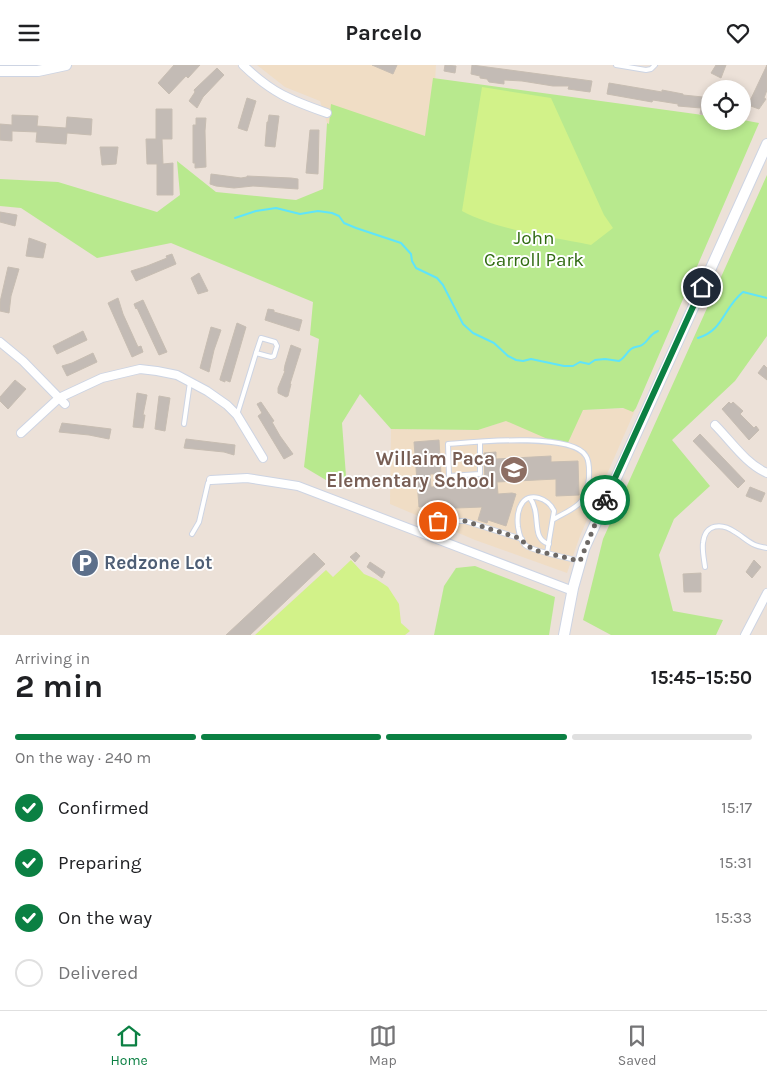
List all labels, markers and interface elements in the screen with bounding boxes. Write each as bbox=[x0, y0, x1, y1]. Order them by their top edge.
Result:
icon: menu bbox=[15, 19, 43, 47]
icon: heart bbox=[724, 19, 752, 47]
text: Parcelo bbox=[345, 20, 422, 46]
map controls bbox=[701, 80, 751, 130]
button: locate bbox=[701, 80, 751, 130]
park label: John Carroll Park bbox=[484, 227, 584, 271]
pin bbox=[681, 266, 723, 308]
icon: home bbox=[688, 273, 716, 301]
place label: Willaim Paca Elementary School bbox=[326, 448, 495, 492]
school or university icon: Willaim Paca Elementary School bbox=[499, 455, 529, 485]
courier bbox=[580, 475, 630, 525]
icon: bike bbox=[591, 486, 619, 514]
pin bbox=[417, 500, 459, 542]
icon: bag bbox=[424, 507, 452, 535]
parking icon: Redzone Lot bbox=[70, 548, 100, 578]
place label: Redzone Lot bbox=[104, 552, 212, 574]
text: Arriving in bbox=[15, 649, 90, 668]
text: 15:45–15:50 bbox=[651, 667, 752, 689]
text: 2 min bbox=[15, 668, 103, 705]
text: On the way · 240 m bbox=[15, 748, 151, 767]
icon: check bbox=[15, 794, 43, 822]
text: Confirmed bbox=[58, 797, 149, 819]
text: 15:17 bbox=[721, 798, 752, 817]
icon: check bbox=[15, 849, 43, 877]
text: Preparing bbox=[58, 852, 141, 874]
text: 15:31 bbox=[719, 853, 752, 872]
icon: check bbox=[15, 904, 43, 932]
text: On the way bbox=[58, 907, 152, 929]
text: 15:33 bbox=[715, 908, 752, 927]
text: Delivered bbox=[58, 962, 138, 984]
tab: Home bbox=[111, 1022, 148, 1069]
tab: Map bbox=[369, 1022, 397, 1069]
tab: Saved bbox=[618, 1022, 657, 1069]

